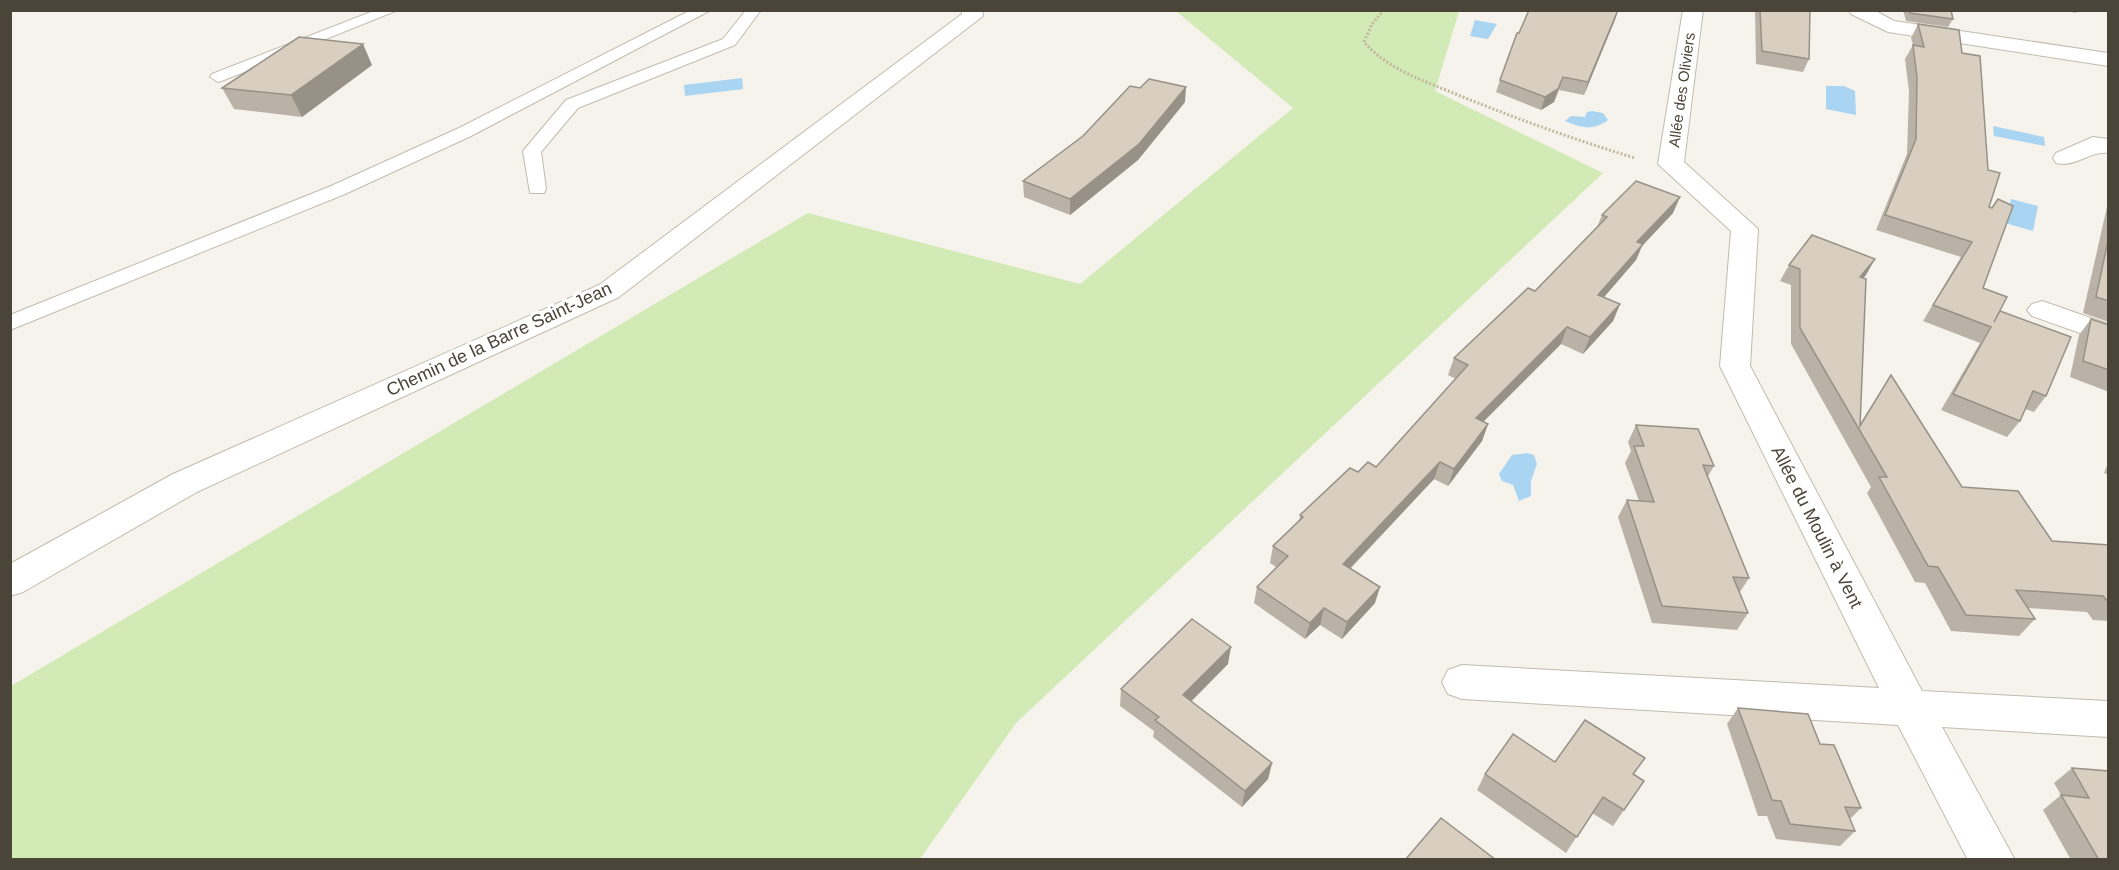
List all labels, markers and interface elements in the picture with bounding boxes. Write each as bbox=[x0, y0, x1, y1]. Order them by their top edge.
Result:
street label: Allée des Oliviers bbox=[1665, 31, 1698, 148]
street label: Chemin de la Barre Saint-Jean bbox=[383, 278, 615, 400]
street label: Allée du Moulin à Vent bbox=[1767, 443, 1867, 611]

